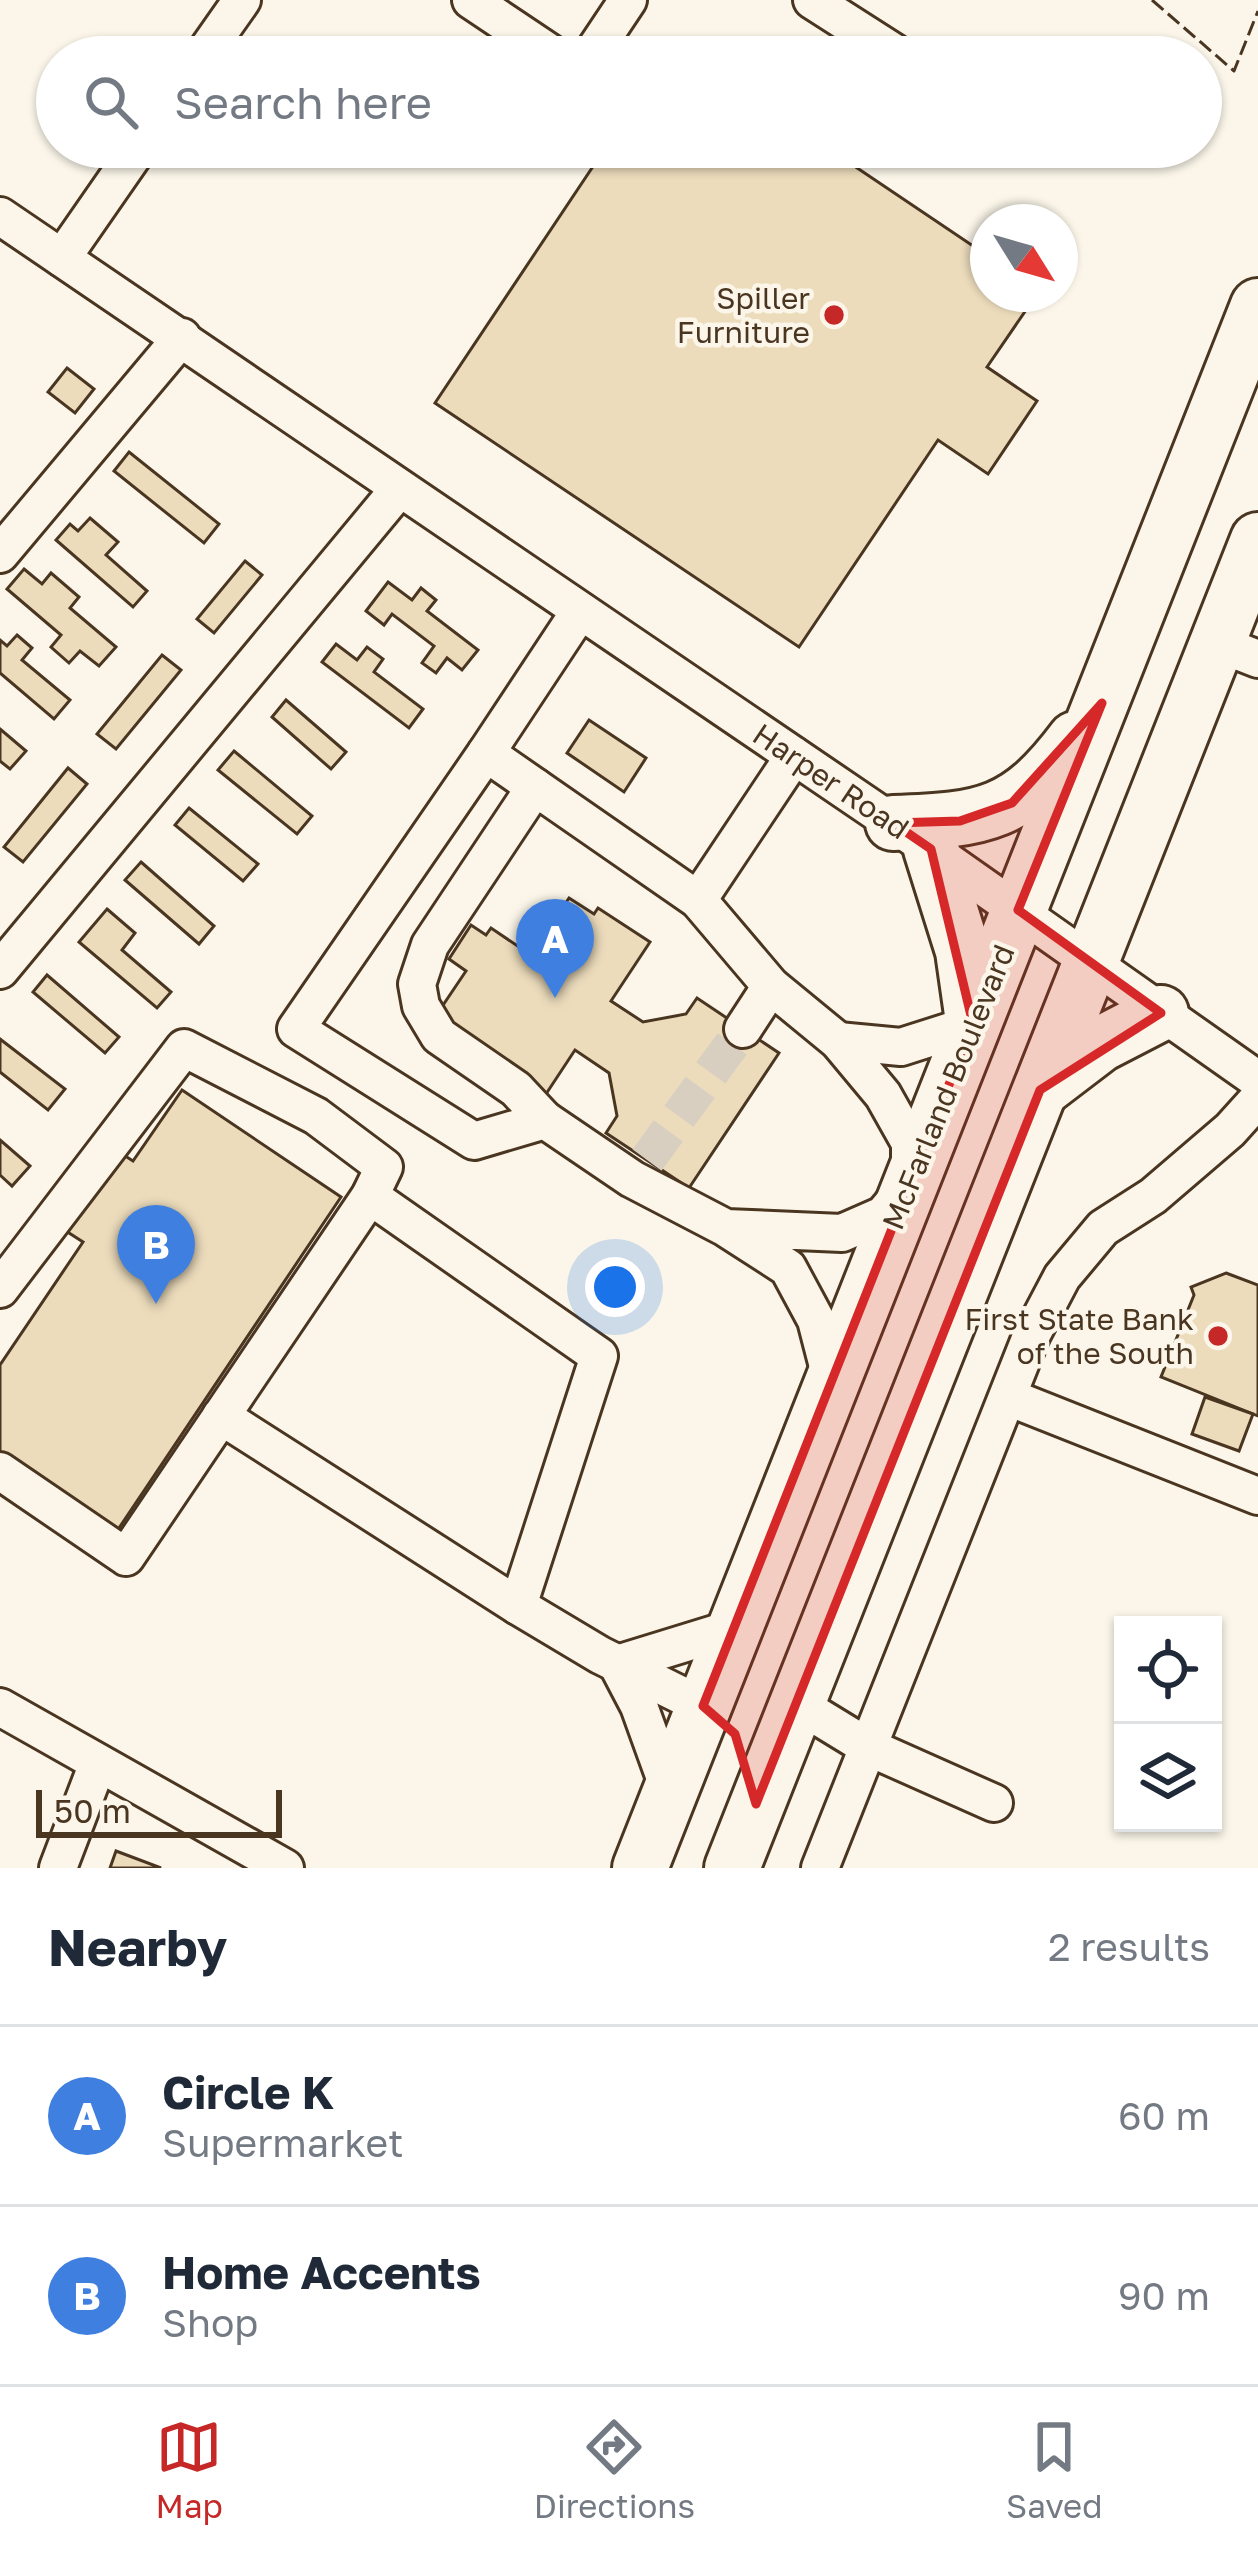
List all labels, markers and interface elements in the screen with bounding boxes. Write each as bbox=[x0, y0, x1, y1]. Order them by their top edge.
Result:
search box bbox=[36, 36, 1222, 168]
icon: search bbox=[78, 69, 144, 135]
text: Search here bbox=[174, 75, 432, 129]
north arrow bbox=[970, 204, 1078, 312]
place label: Spiller Furniture bbox=[677, 280, 810, 350]
marker: Spiller Furniture bbox=[821, 302, 847, 328]
street label: Harper Road bbox=[746, 716, 916, 846]
pin: A bbox=[516, 899, 594, 998]
street label: McFarland Boulevard bbox=[874, 939, 1022, 1235]
pin: B bbox=[117, 1205, 195, 1304]
your location bbox=[585, 1257, 645, 1317]
place label: First State Bank of the South bbox=[964, 1301, 1194, 1371]
marker: First State Bank of the South bbox=[1205, 1323, 1231, 1349]
map controls bbox=[1114, 1616, 1222, 1832]
button: locate bbox=[1114, 1616, 1222, 1724]
button: layers bbox=[1114, 1724, 1222, 1832]
scale bar bbox=[36, 1784, 282, 1837]
text: 50 m bbox=[54, 1791, 131, 1830]
text: Nearby bbox=[48, 1916, 227, 1977]
text: 2 results bbox=[1048, 1923, 1210, 1970]
text: Circle K bbox=[162, 2065, 334, 2119]
text: A bbox=[73, 2092, 101, 2139]
text: 60 m bbox=[1118, 2092, 1210, 2139]
text: Supermarket bbox=[162, 2119, 404, 2166]
text: Home Accents bbox=[162, 2245, 481, 2299]
text: B bbox=[73, 2272, 101, 2319]
text: 90 m bbox=[1118, 2272, 1210, 2319]
text: Shop bbox=[162, 2299, 258, 2346]
tab: Map bbox=[156, 2414, 223, 2525]
tab: Directions bbox=[534, 2414, 695, 2525]
tab: Saved bbox=[1006, 2414, 1102, 2525]

